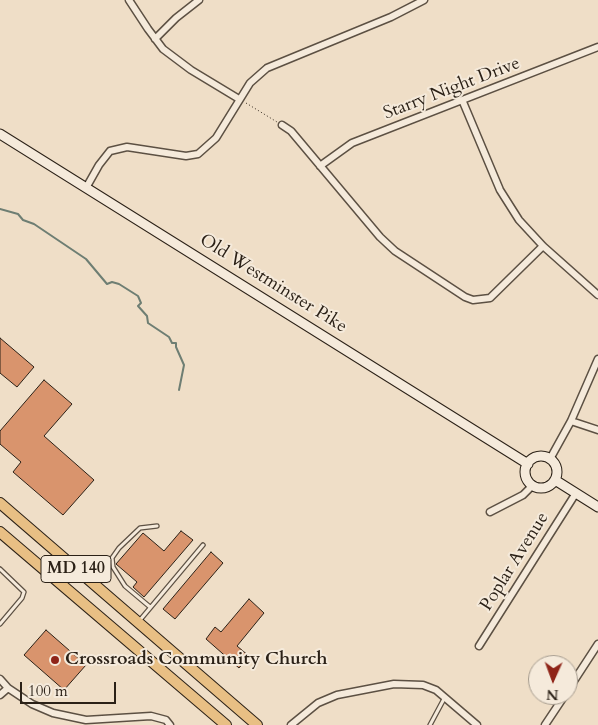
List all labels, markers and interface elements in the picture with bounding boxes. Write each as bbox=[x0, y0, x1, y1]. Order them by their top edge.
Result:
street label: Starry Night Drive bbox=[381, 53, 523, 125]
street label: Old Westminster Pike bbox=[195, 230, 351, 338]
street label: Poplar Avenue bbox=[476, 509, 554, 615]
road number: MD 140 bbox=[41, 556, 111, 582]
place label: Crossroads Community Church bbox=[65, 649, 328, 671]
marker: Crossroads Community Church bbox=[49, 654, 61, 666]
north arrow bbox=[528, 655, 578, 705]
scale bar bbox=[22, 672, 119, 704]
text: 100 m bbox=[28, 681, 68, 701]
text: N bbox=[546, 685, 559, 704]

